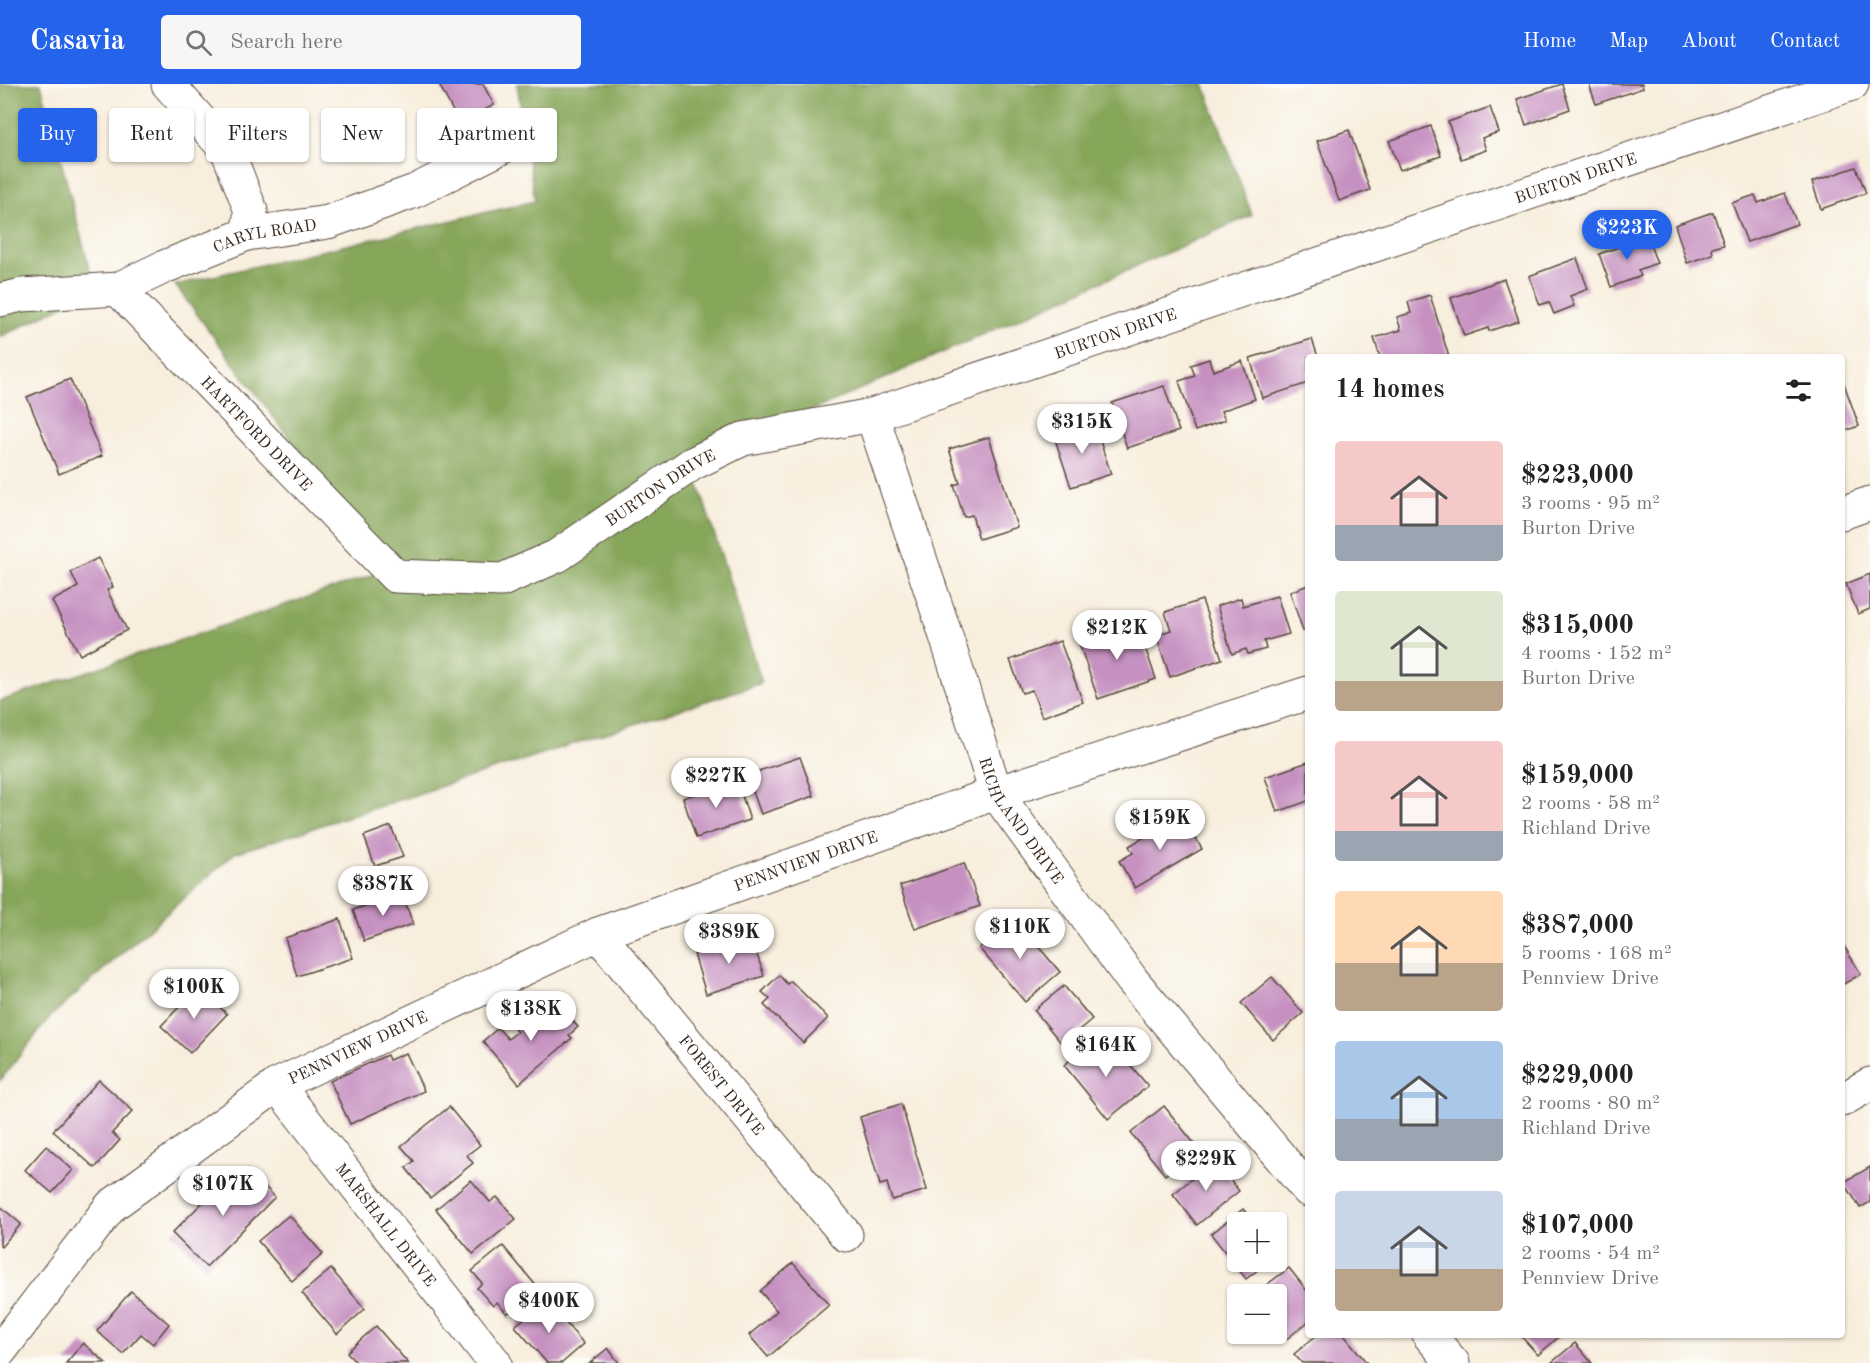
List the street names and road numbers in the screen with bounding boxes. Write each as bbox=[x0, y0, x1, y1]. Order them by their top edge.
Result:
street label: BURTON DRIVE bbox=[1513, 151, 1639, 207]
street label: CARYL ROAD bbox=[211, 218, 318, 257]
street label: BURTON DRIVE bbox=[1053, 307, 1179, 363]
street label: HARTFORD DRIVE bbox=[197, 374, 314, 494]
street label: BURTON DRIVE bbox=[603, 448, 718, 530]
street label: RICHLAND DRIVE bbox=[975, 756, 1065, 888]
street label: PENNVIEW DRIVE bbox=[732, 829, 880, 895]
street label: PENNVIEW DRIVE bbox=[286, 1009, 430, 1088]
street label: FOREST DRIVE bbox=[675, 1033, 766, 1139]
street label: MARSHALL DRIVE bbox=[332, 1161, 438, 1290]

